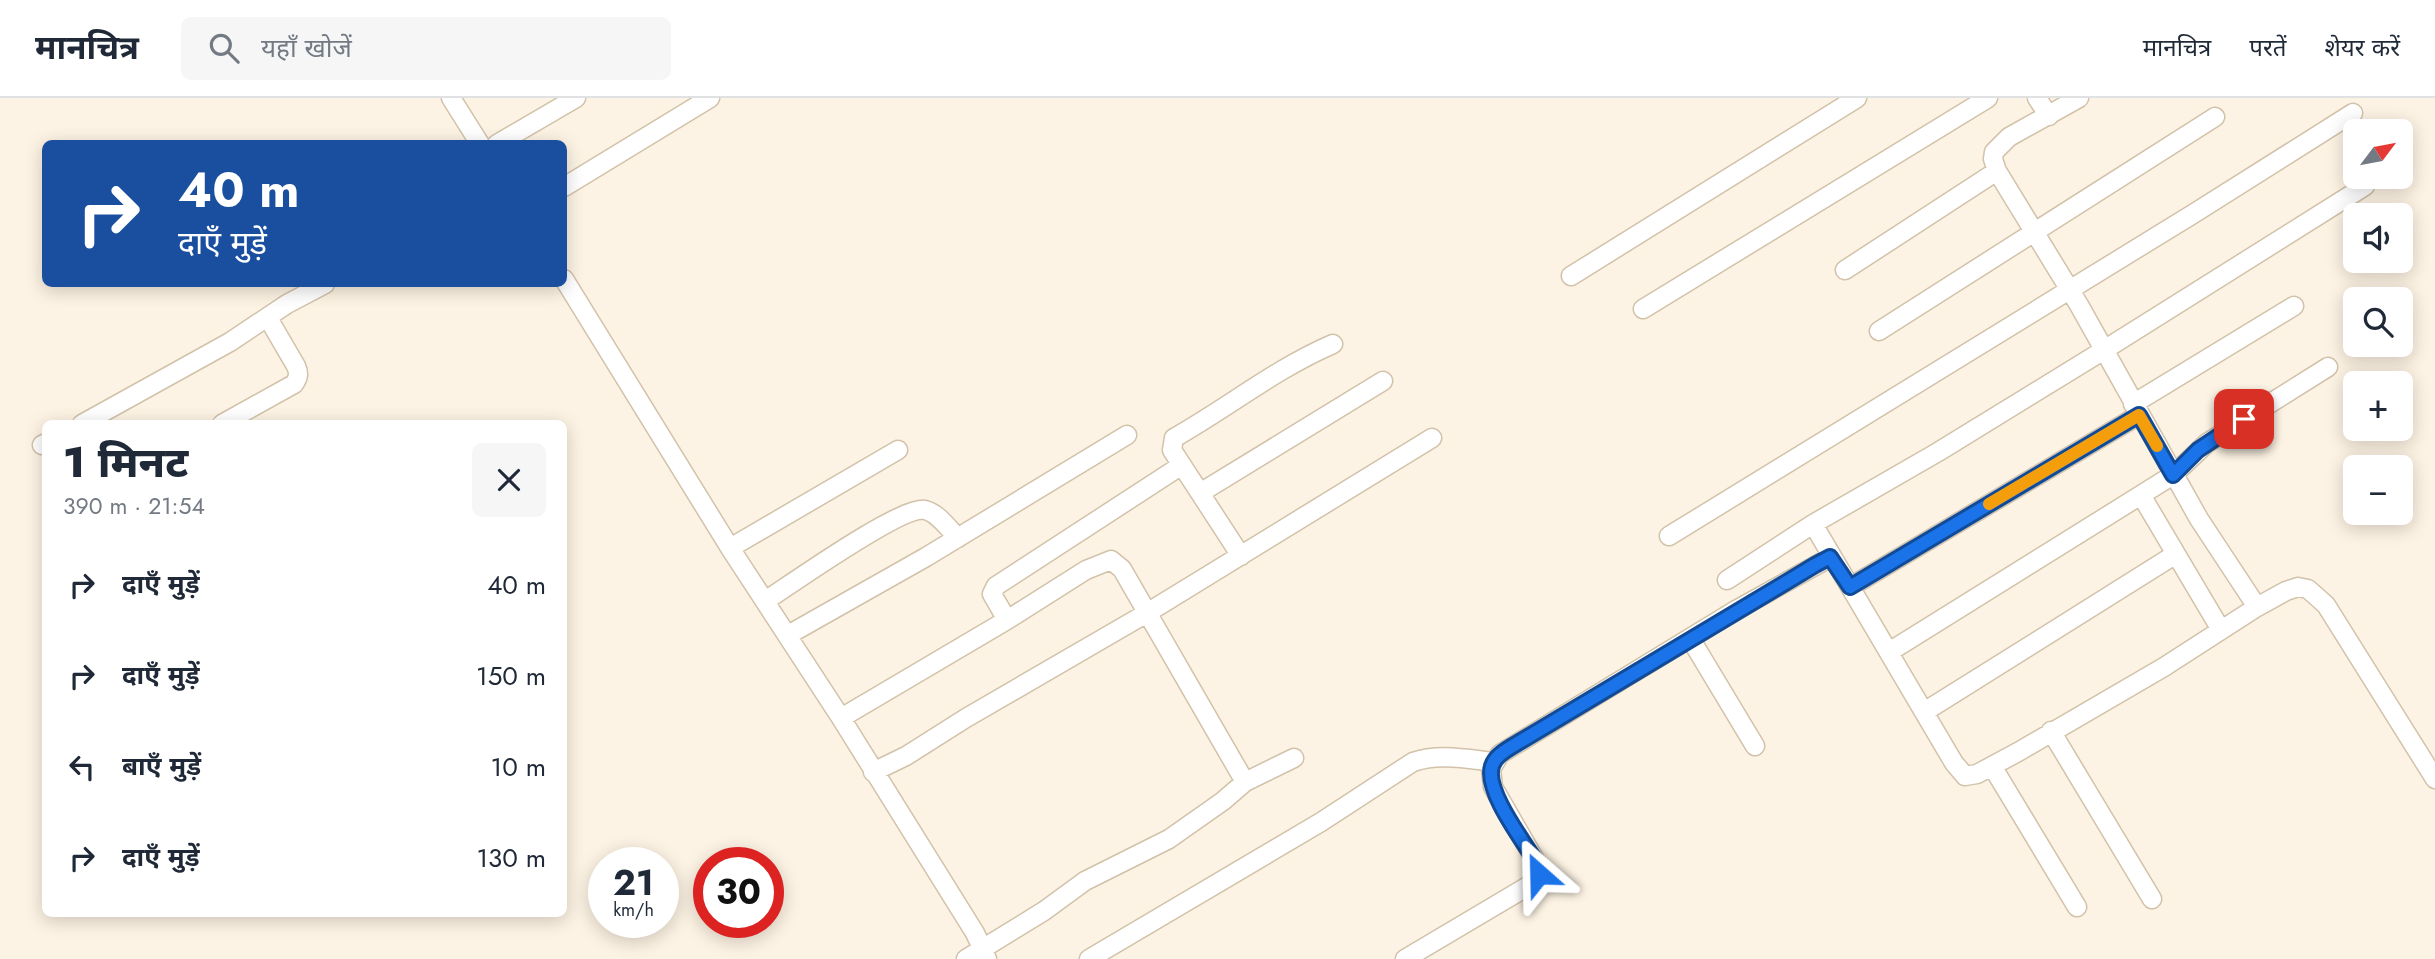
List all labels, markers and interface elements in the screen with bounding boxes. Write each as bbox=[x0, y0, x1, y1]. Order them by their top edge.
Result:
search box bbox=[181, 17, 671, 80]
text: मानचित्र bbox=[35, 24, 139, 71]
icon: search bbox=[205, 29, 243, 67]
text: यहाँ खोजें bbox=[261, 29, 352, 67]
text: मानचित्र bbox=[2143, 30, 2211, 65]
text: परतें bbox=[2249, 30, 2286, 65]
text: शेयर करें bbox=[2324, 30, 2400, 65]
north arrow bbox=[2343, 119, 2413, 189]
map controls bbox=[2343, 119, 2413, 525]
text: 40 m bbox=[178, 155, 300, 225]
icon: right bbox=[63, 168, 154, 259]
button: sound bbox=[2343, 203, 2413, 273]
text: दाएँ मुड़ें bbox=[178, 220, 267, 266]
button: search bbox=[2343, 287, 2413, 357]
button: + bbox=[2343, 371, 2413, 441]
pin bbox=[2214, 389, 2274, 449]
icon: arrive bbox=[2225, 400, 2263, 438]
text: 1 मिनट bbox=[63, 432, 188, 493]
button: close bbox=[472, 443, 546, 517]
button: − bbox=[2343, 455, 2413, 525]
text: 390 m · 21:54 bbox=[63, 489, 205, 523]
text: दाएँ मुड़ें bbox=[122, 565, 200, 603]
icon: right bbox=[63, 566, 101, 604]
text: 40 m bbox=[487, 566, 546, 604]
text: दाएँ मुड़ें bbox=[122, 656, 200, 694]
icon: right bbox=[63, 657, 101, 695]
text: 150 m bbox=[476, 657, 546, 695]
text: बाएँ मुड़ें bbox=[122, 747, 201, 785]
icon: left bbox=[63, 748, 101, 786]
text: 10 m bbox=[491, 748, 546, 786]
position arrow bbox=[1502, 837, 1576, 911]
text: दाएँ मुड़ें bbox=[122, 838, 200, 876]
icon: right bbox=[63, 839, 101, 877]
text: 130 m bbox=[476, 839, 546, 877]
speed limit sign: 30 bbox=[693, 847, 784, 938]
text: 21 bbox=[613, 858, 654, 908]
text: km/h bbox=[613, 897, 654, 923]

